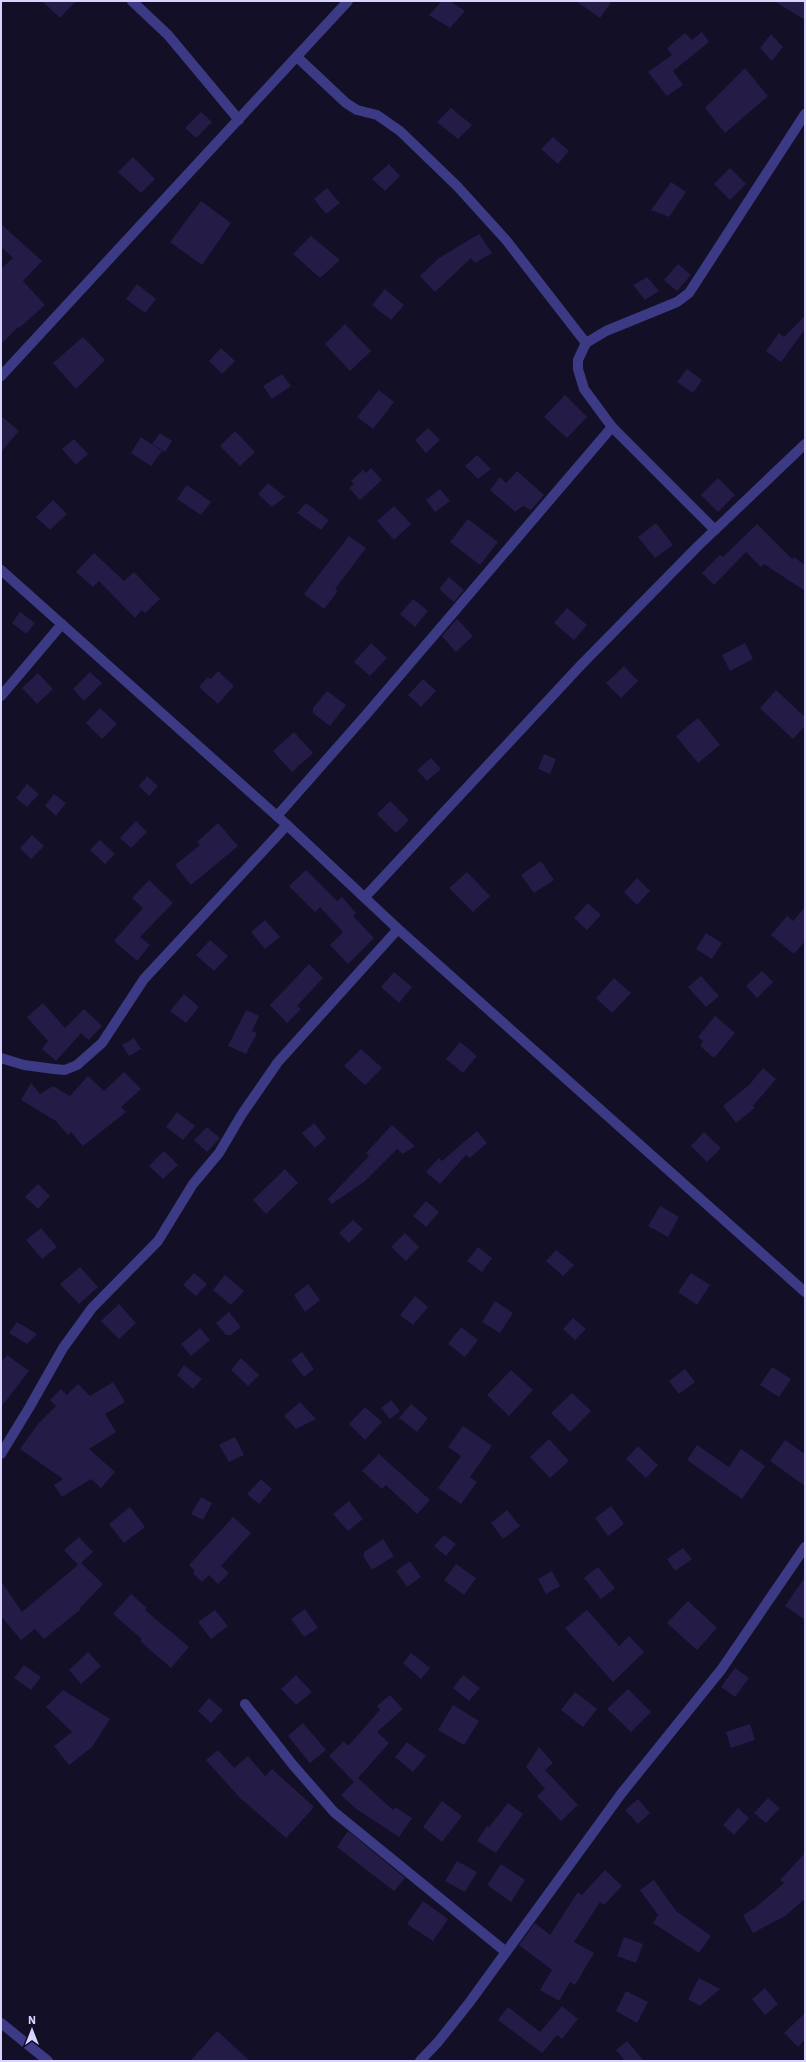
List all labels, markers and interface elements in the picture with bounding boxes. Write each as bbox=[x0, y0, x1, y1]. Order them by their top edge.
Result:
north arrow bbox=[12, 2010, 52, 2050]
text: N bbox=[28, 2013, 36, 2027]

